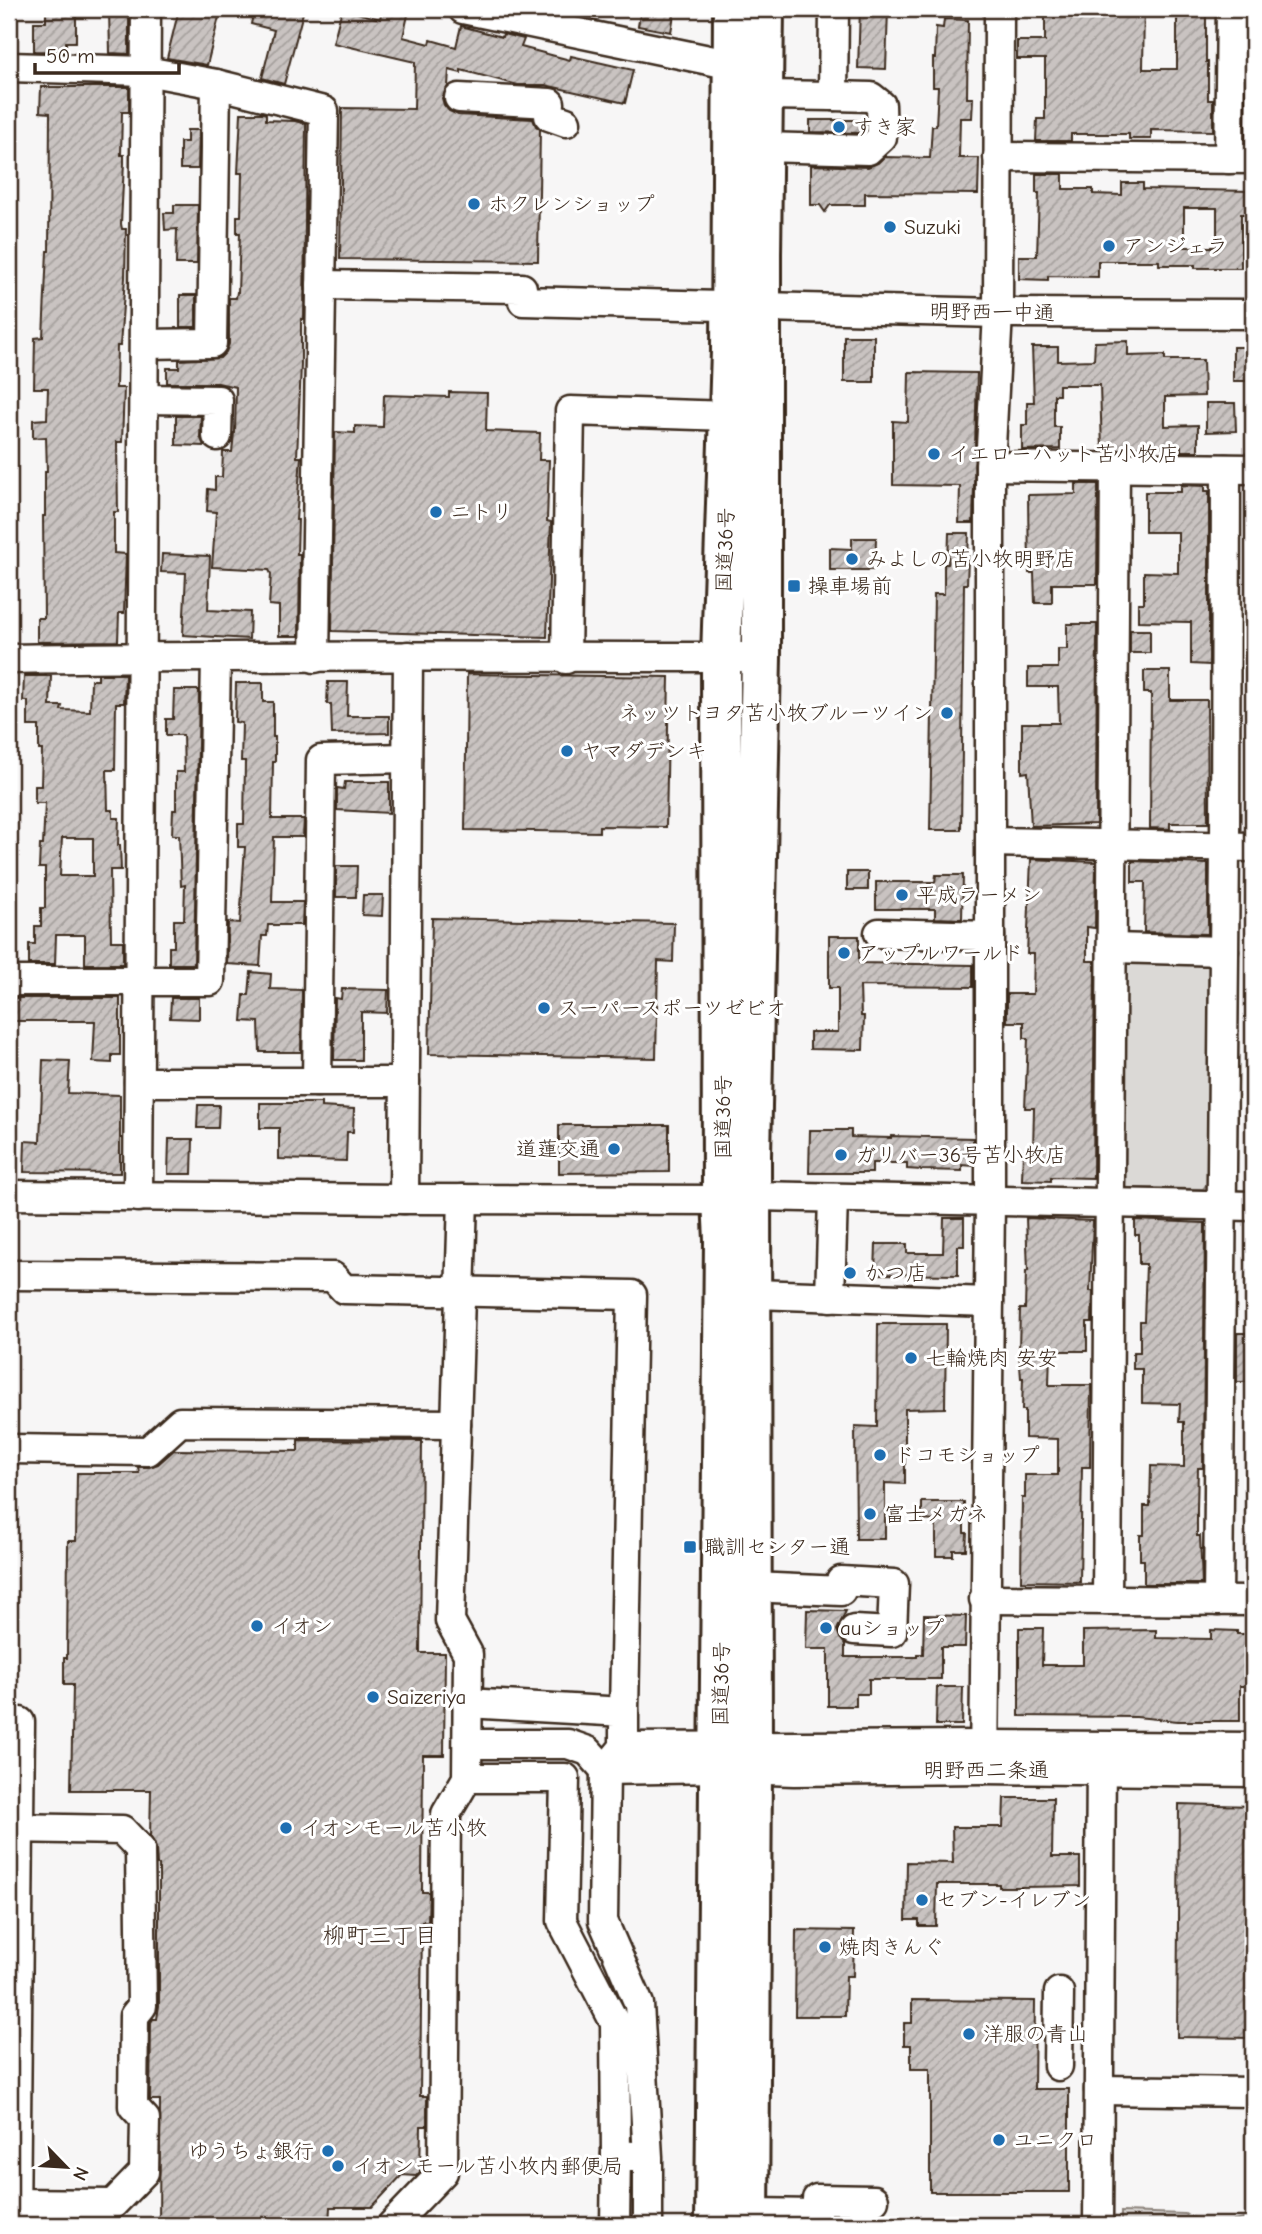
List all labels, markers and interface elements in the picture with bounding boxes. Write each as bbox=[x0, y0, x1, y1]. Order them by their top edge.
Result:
scale bar bbox=[35, 32, 178, 76]
text: 50 m bbox=[46, 44, 95, 68]
place label: すき家 bbox=[853, 115, 916, 139]
marker: すき家 bbox=[831, 119, 847, 135]
place label: ホクレンショップ bbox=[488, 192, 655, 216]
marker: ホクレンショップ bbox=[466, 196, 482, 212]
place label: Suzuki bbox=[904, 215, 961, 239]
marker: Suzuki bbox=[882, 219, 898, 235]
place label: アンジェラ bbox=[1123, 234, 1228, 258]
marker: アンジェラ bbox=[1101, 238, 1117, 254]
street label: 明野西一中通 bbox=[929, 299, 1055, 325]
place label: イエローハット苫小牧店 bbox=[948, 442, 1179, 466]
marker: イエローハット苫小牧店 bbox=[926, 446, 942, 462]
place label: ニトリ bbox=[450, 500, 513, 524]
marker: ニトリ bbox=[428, 504, 444, 520]
street label: 国道36号 bbox=[712, 507, 738, 593]
place label: みよしの苫小牧明野店 bbox=[866, 547, 1076, 571]
marker: みよしの苫小牧明野店 bbox=[844, 551, 860, 567]
place label: 操車場前 bbox=[808, 574, 892, 598]
marker: 操車場前 bbox=[786, 578, 802, 594]
place label: ネッツトヨタ苫小牧ブルーツイン bbox=[619, 701, 933, 725]
marker: ネッツトヨタ苫小牧ブルーツイン bbox=[939, 705, 955, 721]
place label: ヤマダデンキ bbox=[581, 739, 707, 763]
marker: ヤマダデンキ bbox=[559, 743, 575, 759]
place label: 平成ラーメン bbox=[916, 883, 1042, 907]
marker: 平成ラーメン bbox=[894, 887, 910, 903]
place label: アップルワールド bbox=[858, 941, 1023, 965]
marker: アップルワールド bbox=[836, 945, 852, 961]
place label: スーパースポーツゼビオ bbox=[558, 996, 786, 1020]
marker: スーパースポーツゼビオ bbox=[536, 1000, 552, 1016]
street label: 国道36号 bbox=[711, 1074, 735, 1160]
place label: 道蓮交通 bbox=[516, 1137, 600, 1161]
marker: 道蓮交通 bbox=[606, 1141, 622, 1157]
place label: ガリバー36号苫小牧店 bbox=[855, 1143, 1066, 1167]
marker: ガリバー36号苫小牧店 bbox=[833, 1147, 849, 1163]
place label: かつ店 bbox=[864, 1261, 927, 1285]
marker: かつ店 bbox=[842, 1265, 858, 1281]
place label: 七輪焼肉 安安 bbox=[925, 1346, 1058, 1370]
marker: 七輪焼肉 安安 bbox=[903, 1350, 919, 1366]
place label: ドコモショップ bbox=[894, 1443, 1040, 1467]
marker: ドコモショップ bbox=[872, 1447, 888, 1463]
place label: 富士メガネ bbox=[884, 1502, 989, 1526]
marker: 富士メガネ bbox=[862, 1506, 878, 1522]
place label: 職訓センター通 bbox=[704, 1535, 850, 1559]
marker: 職訓センター通 bbox=[682, 1539, 698, 1555]
place label: イオン bbox=[271, 1614, 333, 1638]
place label: auショップ bbox=[840, 1616, 945, 1640]
marker: イオン bbox=[249, 1618, 265, 1634]
marker: auショップ bbox=[818, 1620, 834, 1636]
street label: 国道36号 bbox=[708, 1641, 734, 1727]
place label: Saizeriya bbox=[387, 1685, 466, 1709]
marker: Saizeriya bbox=[365, 1689, 381, 1705]
street label: 明野西二条通 bbox=[923, 1758, 1049, 1782]
place label: イオンモール苫小牧 bbox=[300, 1816, 487, 1840]
marker: イオンモール苫小牧 bbox=[278, 1820, 294, 1836]
place label: セブン-イレブン bbox=[936, 1888, 1091, 1912]
marker: セブン-イレブン bbox=[914, 1892, 930, 1908]
district label: 柳町三丁目 bbox=[323, 1922, 438, 1949]
place label: 焼肉きんぐ bbox=[839, 1935, 944, 1959]
marker: 焼肉きんぐ bbox=[817, 1939, 833, 1955]
place label: 洋服の青山 bbox=[983, 2022, 1088, 2046]
marker: 洋服の青山 bbox=[961, 2026, 977, 2042]
place label: ユニクロ bbox=[1013, 2128, 1097, 2152]
north arrow bbox=[32, 2132, 102, 2202]
marker: ユニクロ bbox=[991, 2132, 1007, 2148]
place label: ゆうちょ銀行 bbox=[188, 2139, 314, 2163]
marker: ゆうちょ銀行 bbox=[320, 2143, 336, 2159]
place label: イオンモール苫小牧内郵便局 bbox=[352, 2154, 623, 2178]
marker: イオンモール苫小牧内郵便局 bbox=[330, 2158, 346, 2174]
text: N bbox=[68, 2163, 93, 2184]

